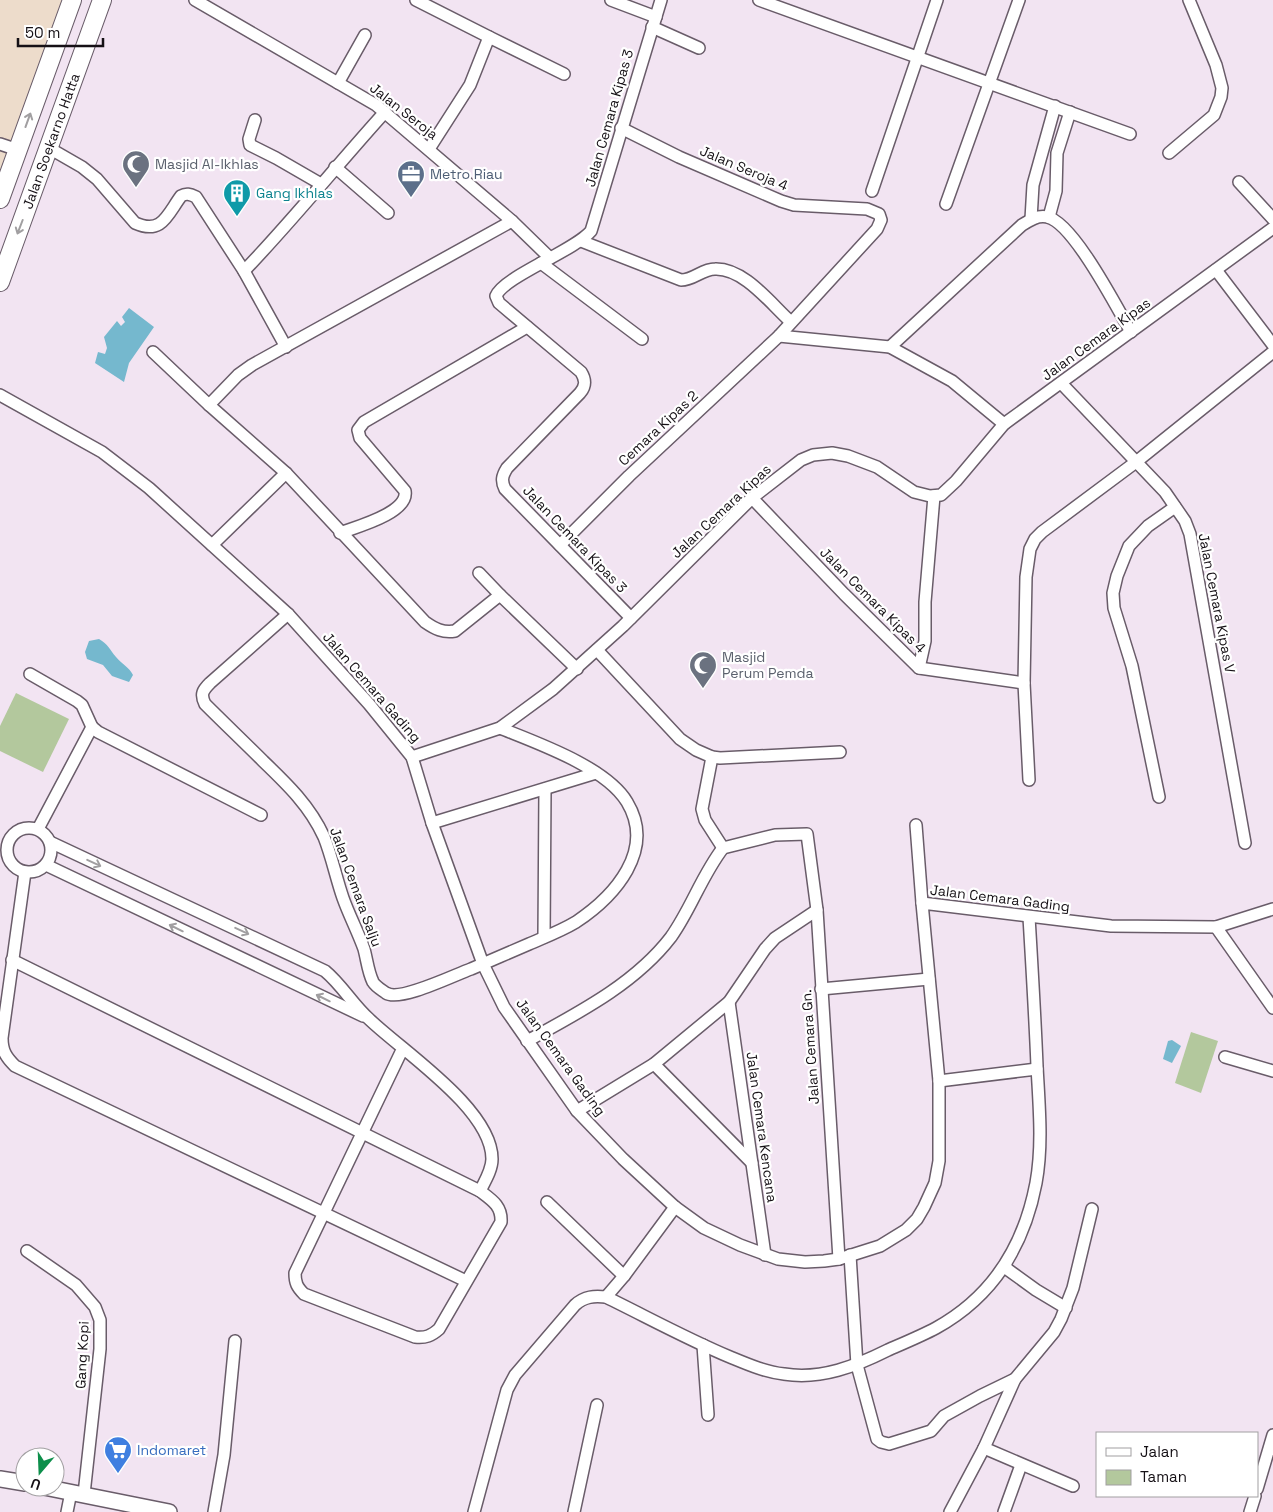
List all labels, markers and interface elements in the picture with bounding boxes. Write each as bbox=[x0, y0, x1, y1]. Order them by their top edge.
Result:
scale bar bbox=[18, 15, 102, 47]
text: 50 m bbox=[25, 23, 60, 42]
street label: Jalan Cemara Kipas 3 bbox=[581, 47, 637, 189]
street label: Jalan Soekarno Hatta bbox=[18, 71, 84, 211]
street label: Jalan Seroja bbox=[366, 79, 442, 143]
one-way arrow bbox=[24, 113, 33, 129]
street label: Jalan Seroja 4 bbox=[697, 141, 791, 195]
mosque icon: Masjid Al-Ikhlas bbox=[121, 149, 151, 188]
place label: Masjid Al-Ikhlas bbox=[155, 155, 259, 173]
office icon: Metro Riau bbox=[396, 159, 426, 198]
place label: Metro Riau bbox=[430, 165, 503, 183]
building icon: Gang Ikhlas bbox=[222, 178, 252, 217]
place label: Gang Ikhlas bbox=[256, 184, 333, 202]
one-way arrow bbox=[15, 219, 24, 234]
street label: Jalan Cemara Kipas bbox=[1038, 293, 1154, 385]
street label: Cemara Kipas 2 bbox=[614, 386, 702, 470]
street label: Jalan Cemara Kipas bbox=[667, 460, 775, 562]
street label: Jalan Cemara Kipas 3 bbox=[519, 482, 631, 596]
street label: Jalan Cemara Kipas V bbox=[1195, 532, 1239, 675]
street label: Jalan Cemara Kipas 4 bbox=[816, 543, 930, 657]
street label: Jalan Cemara Gading bbox=[319, 628, 425, 746]
place label: Masjid Perum Pemda bbox=[722, 648, 814, 682]
mosque icon: Masjid Perum Pemda bbox=[688, 650, 718, 689]
street label: Jalan Cemara Salju bbox=[326, 825, 386, 949]
one-way arrow bbox=[87, 858, 102, 868]
street label: Jalan Cemara Gading bbox=[929, 880, 1071, 916]
one-way arrow bbox=[169, 922, 184, 932]
one-way arrow bbox=[234, 927, 249, 937]
street label: Jalan Cemara Gn. bbox=[797, 989, 823, 1105]
one-way arrow bbox=[316, 993, 331, 1002]
street label: Jalan Cemara Gading bbox=[512, 995, 610, 1119]
street label: Jalan Cemara Kencana bbox=[743, 1051, 781, 1203]
street label: Gang Kopi bbox=[71, 1321, 93, 1389]
legend bbox=[1096, 1432, 1258, 1497]
supermarket icon: Indomaret bbox=[103, 1435, 133, 1474]
place label: Indomaret bbox=[137, 1441, 206, 1459]
text: Jalan bbox=[1140, 1442, 1179, 1461]
north arrow bbox=[15, 1447, 65, 1497]
text: Taman bbox=[1140, 1467, 1187, 1486]
text: U bbox=[28, 1474, 43, 1494]

